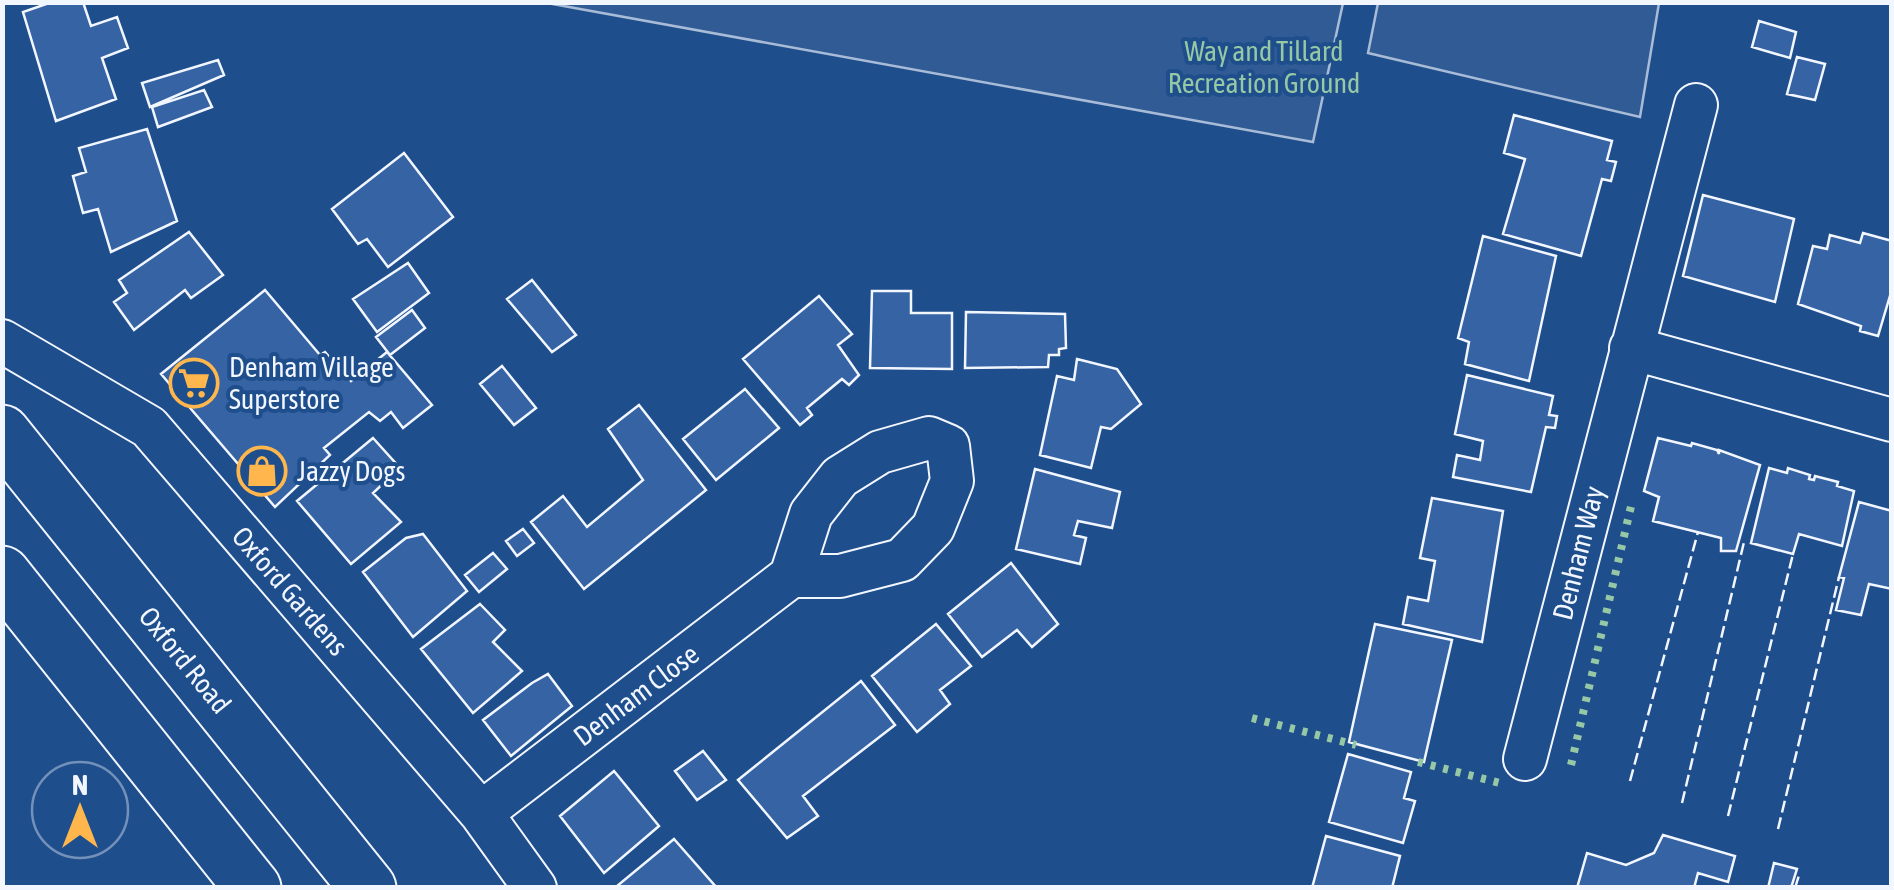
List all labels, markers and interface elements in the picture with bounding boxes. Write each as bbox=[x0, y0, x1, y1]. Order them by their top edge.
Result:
park label: Way and Tillard Recreation Ground bbox=[1168, 35, 1360, 99]
place label: Denham Village Superstore bbox=[229, 351, 394, 415]
supermarket icon: Denham Village Superstore bbox=[168, 357, 220, 409]
shop icon: Jazzy Dogs bbox=[236, 445, 288, 497]
place label: Jazzy Dogs bbox=[297, 455, 405, 487]
street label: Denham Way bbox=[1546, 483, 1610, 623]
street label: Oxford Gardens bbox=[226, 520, 354, 662]
street label: Oxford Road bbox=[132, 600, 238, 720]
street label: Denham Close bbox=[567, 638, 705, 752]
north arrow bbox=[30, 760, 130, 860]
text: N bbox=[72, 769, 88, 801]

